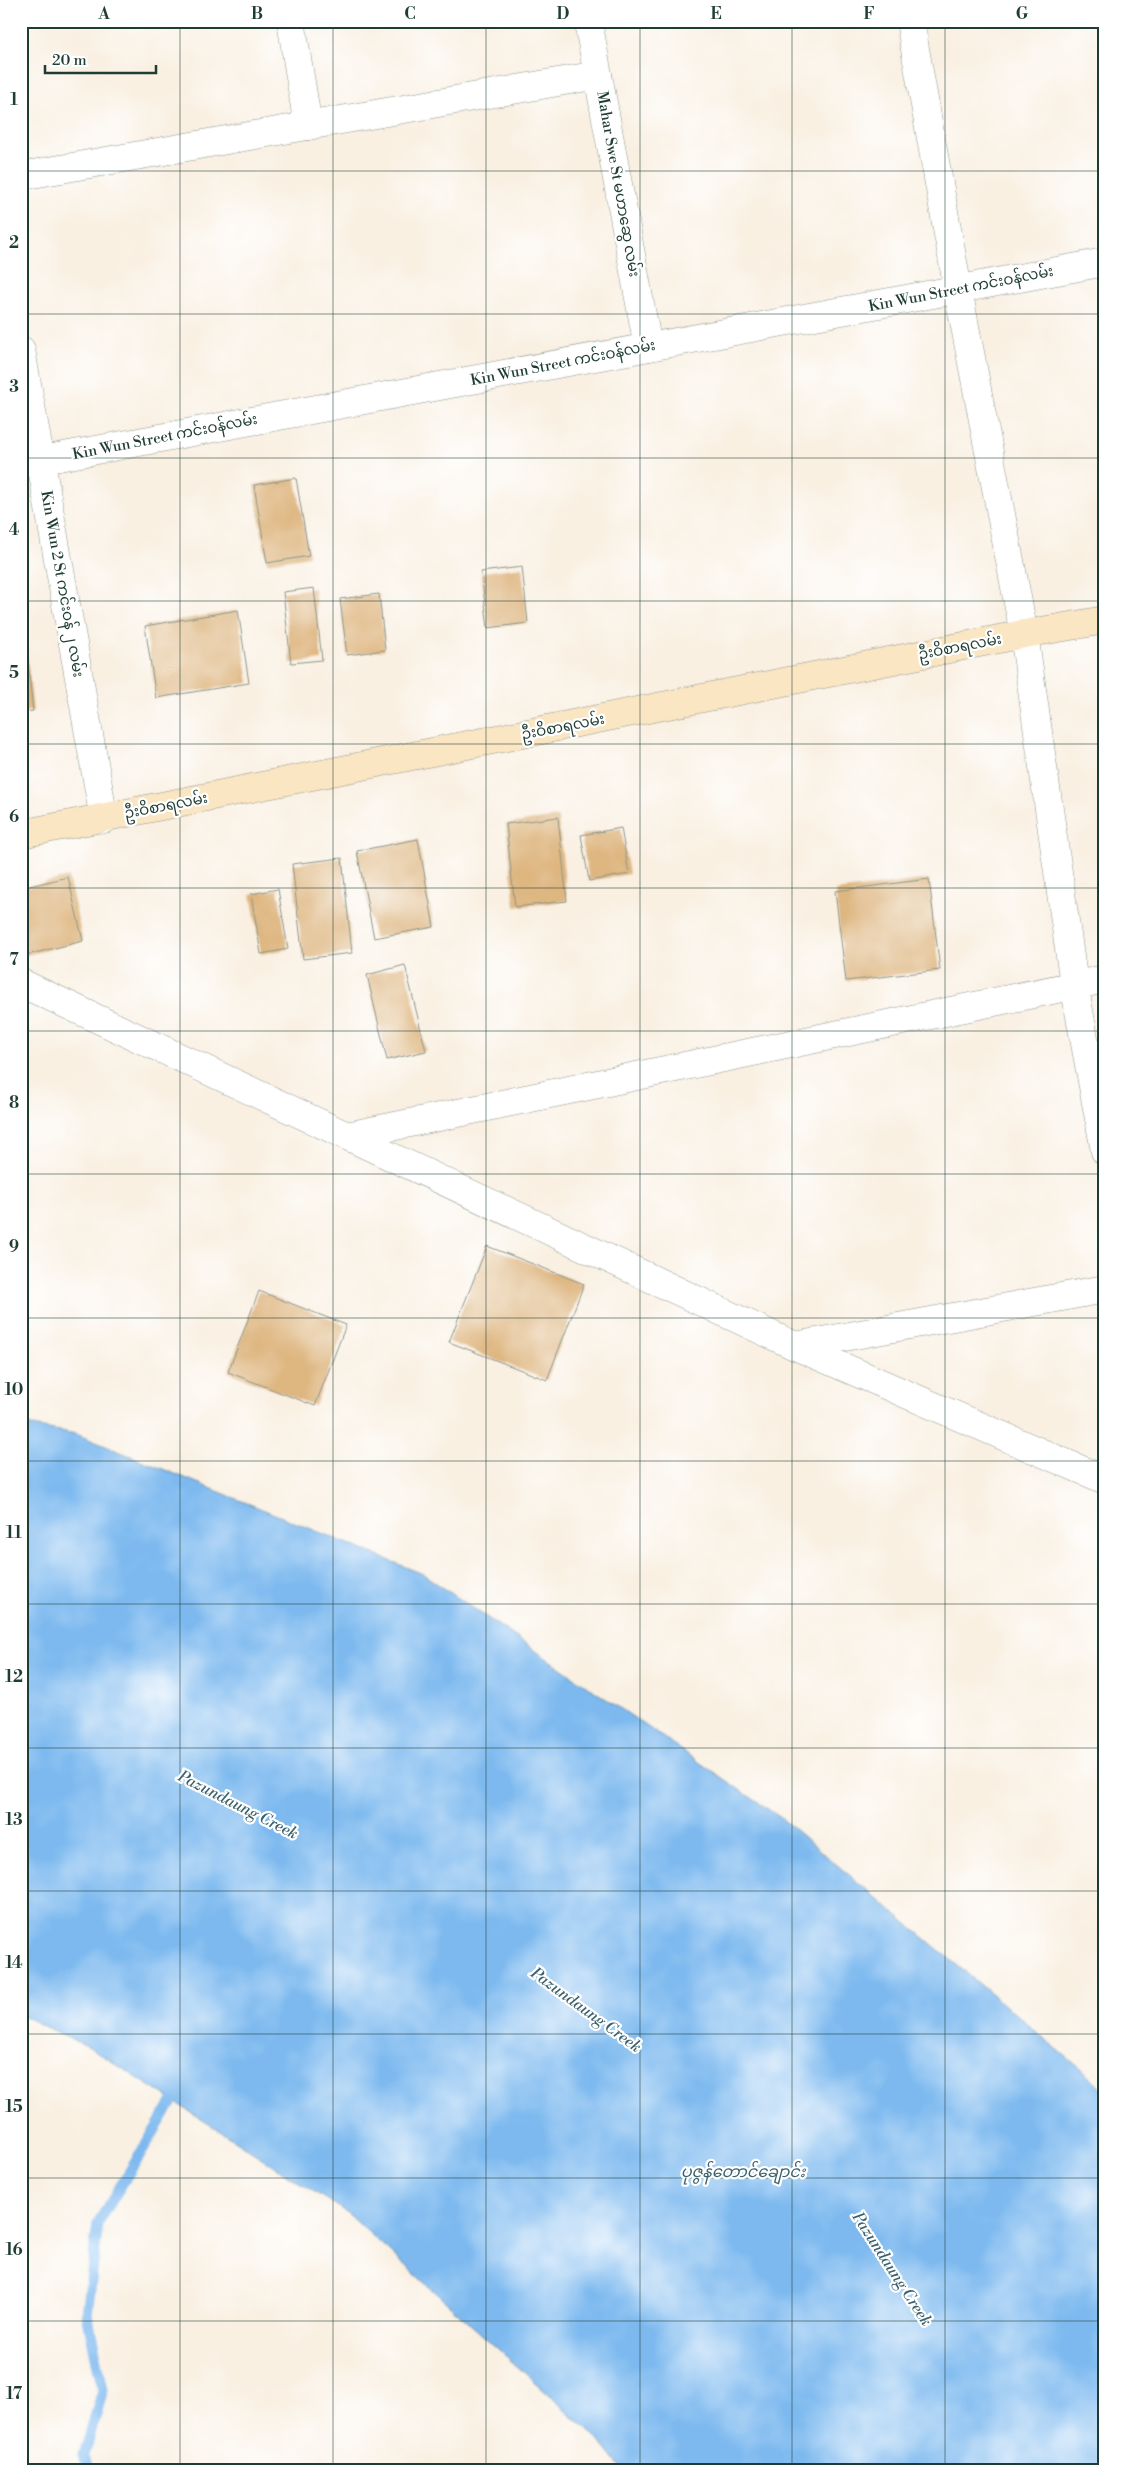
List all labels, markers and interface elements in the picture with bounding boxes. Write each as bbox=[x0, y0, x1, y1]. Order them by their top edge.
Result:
text: A bbox=[97, 4, 110, 24]
text: B bbox=[251, 4, 263, 24]
text: C bbox=[404, 4, 416, 24]
text: D bbox=[557, 4, 570, 24]
text: E bbox=[710, 4, 722, 24]
text: F bbox=[863, 4, 875, 24]
text: G bbox=[1016, 4, 1029, 24]
scale bar bbox=[45, 42, 156, 74]
text: 20 m bbox=[52, 51, 87, 70]
street label: Mahar Swe St မဟာဆွေ လမ်း bbox=[591, 89, 645, 279]
text: 1 bbox=[10, 90, 18, 110]
text: 2 bbox=[9, 233, 19, 253]
street label: Kin Wun Street ကင်းဝန်လမ်း bbox=[867, 261, 1056, 318]
street label: Kin Wun Street ကင်းဝန်လမ်း bbox=[469, 335, 658, 392]
text: 3 bbox=[9, 377, 19, 397]
street label: Kin Wun Street ကင်းဝန်လမ်း bbox=[71, 409, 260, 466]
street label: Kin Wun 2 St ကင်းဝန် ၂ လမ်း bbox=[34, 489, 89, 679]
text: 4 bbox=[9, 520, 20, 540]
street label: ဦးဝိစာရလမ်း bbox=[916, 629, 1004, 666]
text: 5 bbox=[9, 663, 19, 683]
street label: ဦးဝိစာရလမ်း bbox=[519, 709, 607, 746]
street label: ဦးဝိစာရလမ်း bbox=[122, 788, 210, 825]
text: 6 bbox=[9, 807, 19, 827]
text: 7 bbox=[9, 950, 19, 970]
text: 8 bbox=[9, 1093, 19, 1113]
text: 9 bbox=[9, 1237, 19, 1257]
text: 10 bbox=[5, 1380, 23, 1400]
text: 11 bbox=[6, 1523, 22, 1543]
text: 12 bbox=[5, 1667, 23, 1687]
water label: Pazundaung Creek bbox=[174, 1766, 301, 1844]
text: 13 bbox=[5, 1810, 23, 1830]
text: 14 bbox=[5, 1953, 23, 1973]
water label: Pazundaung Creek bbox=[526, 1963, 645, 2057]
text: 15 bbox=[5, 2097, 23, 2117]
water label: ပုဇွန်တောင်ချောင်း bbox=[681, 2160, 807, 2185]
water label: Pazundaung Creek bbox=[847, 2207, 936, 2330]
text: 16 bbox=[5, 2240, 23, 2260]
text: 17 bbox=[6, 2384, 23, 2404]

